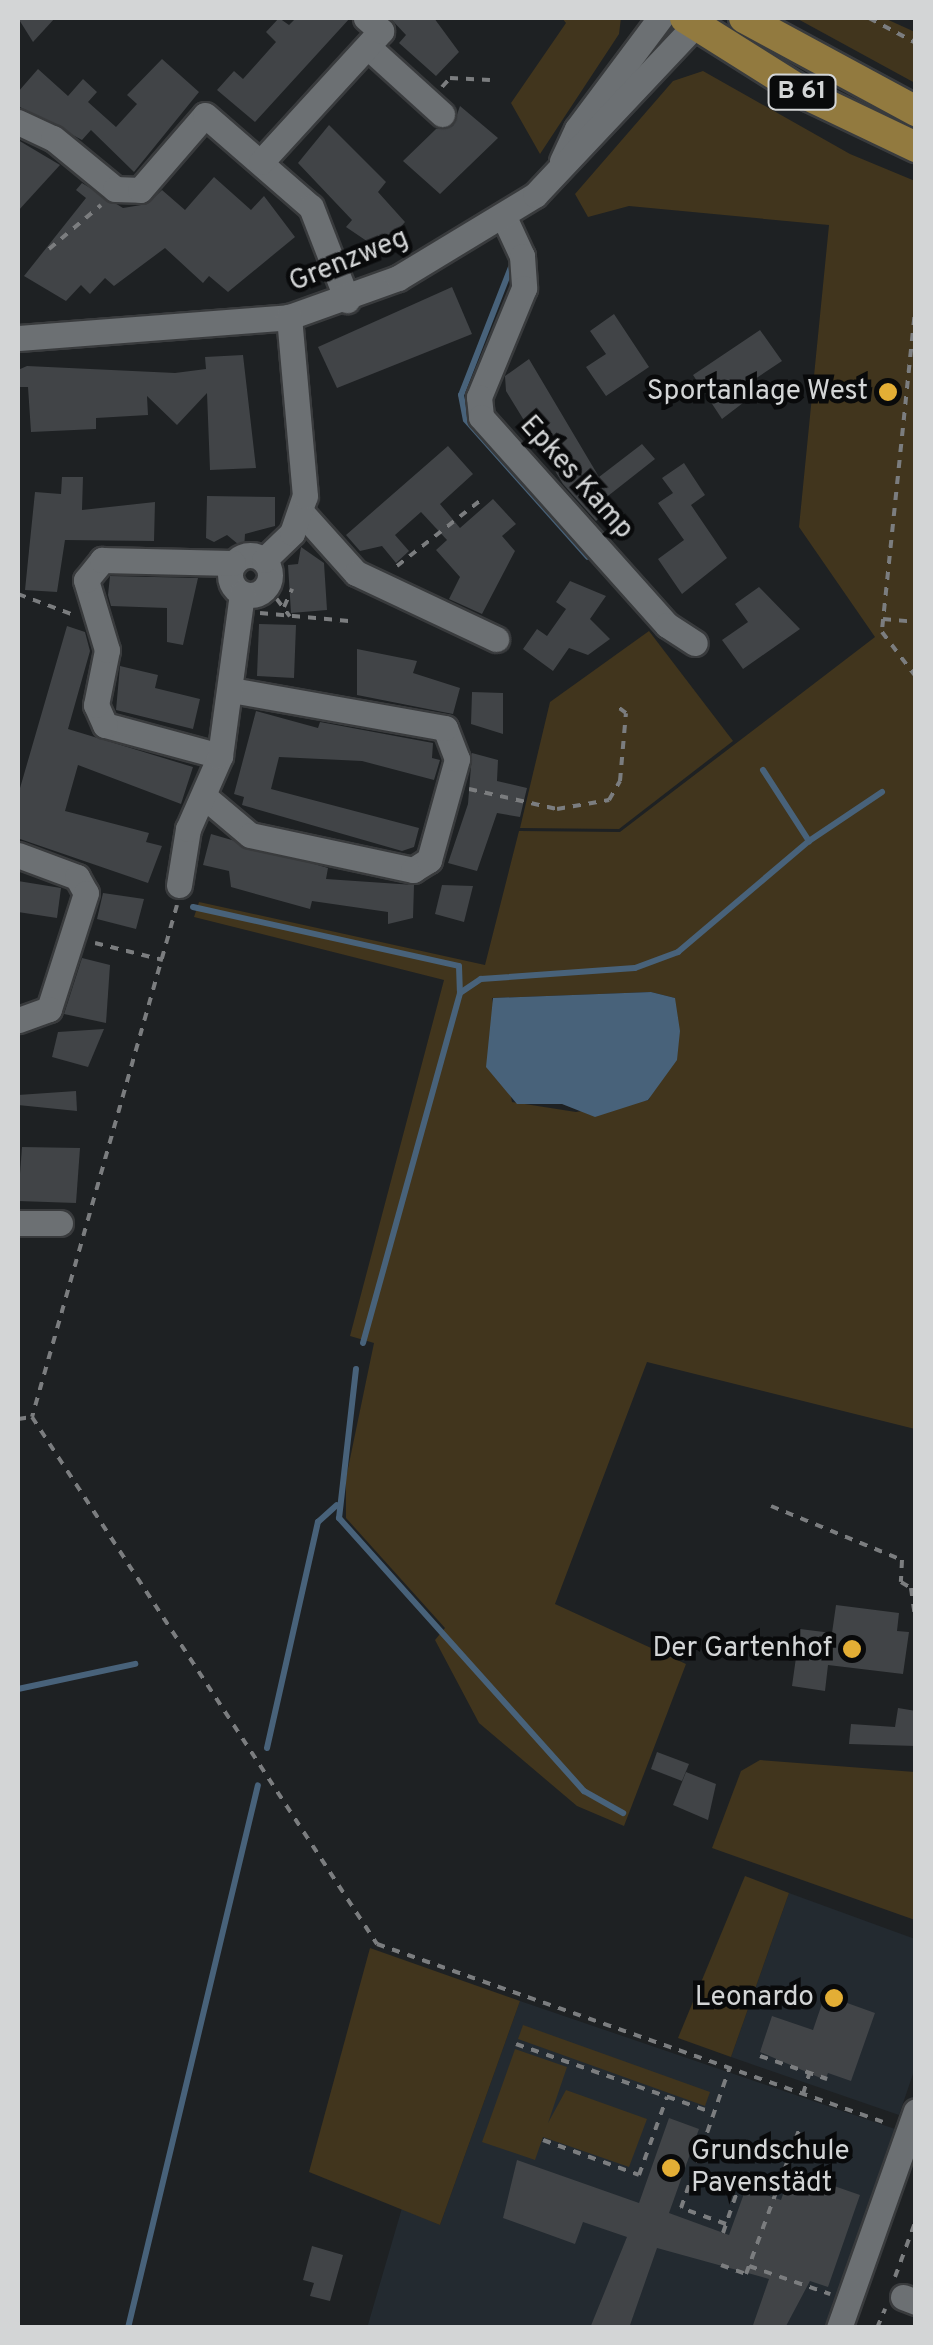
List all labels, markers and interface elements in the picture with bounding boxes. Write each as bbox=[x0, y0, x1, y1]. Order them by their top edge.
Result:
road number: B 61 bbox=[767, 72, 837, 112]
street label: Grenzweg bbox=[285, 222, 413, 300]
place label: Sportanlage West bbox=[646, 375, 868, 409]
marker: Sportanlage West bbox=[877, 381, 899, 403]
street label: Epkes Kamp bbox=[512, 410, 640, 546]
place label: Der Gartenhof bbox=[652, 1632, 832, 1666]
marker: Der Gartenhof bbox=[841, 1638, 863, 1660]
place label: Leonardo bbox=[695, 1981, 814, 2015]
marker: Leonardo bbox=[823, 1987, 845, 2009]
place label: Grundschule Pavenstädt bbox=[691, 2135, 850, 2201]
marker: Grundschule Pavenstädt bbox=[660, 2157, 682, 2179]

